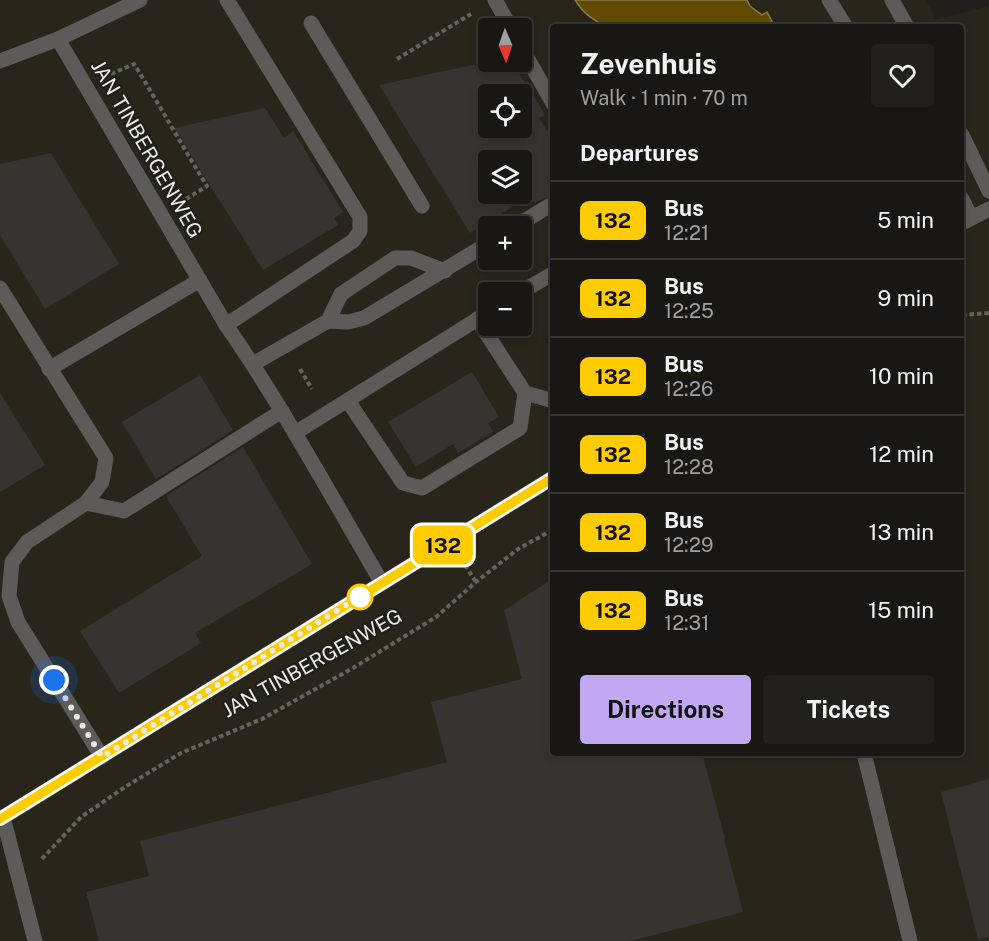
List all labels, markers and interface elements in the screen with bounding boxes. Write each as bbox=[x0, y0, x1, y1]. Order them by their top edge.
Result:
north arrow bbox=[478, 18, 532, 72]
map controls bbox=[478, 18, 532, 336]
button: heart bbox=[871, 44, 934, 107]
text: Zevenhuis bbox=[580, 47, 717, 80]
street label: JAN TINBERGENWEG bbox=[86, 56, 208, 242]
button: locate bbox=[478, 84, 532, 138]
text: Walk · 1 min · 70 m bbox=[580, 86, 748, 110]
text: Departures bbox=[580, 140, 699, 166]
button: layers bbox=[478, 150, 532, 204]
text: Bus bbox=[664, 195, 704, 221]
text: 5 min bbox=[877, 207, 934, 233]
text: 132 bbox=[595, 208, 631, 233]
button: + bbox=[478, 216, 532, 270]
text: 12:21 bbox=[664, 221, 709, 245]
text: Bus bbox=[664, 273, 704, 299]
button: − bbox=[478, 282, 532, 336]
text: 9 min bbox=[878, 285, 934, 311]
text: 132 bbox=[595, 286, 631, 311]
text: 12:25 bbox=[664, 299, 714, 323]
text: Bus bbox=[664, 351, 704, 377]
text: 10 min bbox=[869, 363, 934, 389]
text: 132 bbox=[595, 364, 631, 389]
text: 12:26 bbox=[664, 377, 713, 401]
text: Bus bbox=[664, 429, 704, 455]
text: 12 min bbox=[869, 441, 934, 467]
text: 132 bbox=[595, 442, 631, 467]
text: 12:28 bbox=[664, 455, 714, 479]
text: Bus bbox=[664, 507, 704, 533]
text: 13 min bbox=[869, 519, 934, 545]
text: 132 bbox=[595, 520, 631, 545]
line badge: 132 bbox=[408, 526, 478, 564]
text: 132 bbox=[425, 533, 461, 558]
text: 12:29 bbox=[664, 533, 713, 557]
unlabelled marker bbox=[347, 584, 373, 610]
text: Bus bbox=[664, 585, 704, 611]
text: 15 min bbox=[868, 597, 934, 623]
text: 132 bbox=[595, 598, 631, 623]
street label: JAN TINBERGENWEG bbox=[218, 604, 406, 722]
text: 12:31 bbox=[664, 611, 709, 635]
your location bbox=[39, 665, 69, 695]
button: Directions bbox=[580, 675, 751, 744]
button: Tickets bbox=[763, 675, 934, 744]

